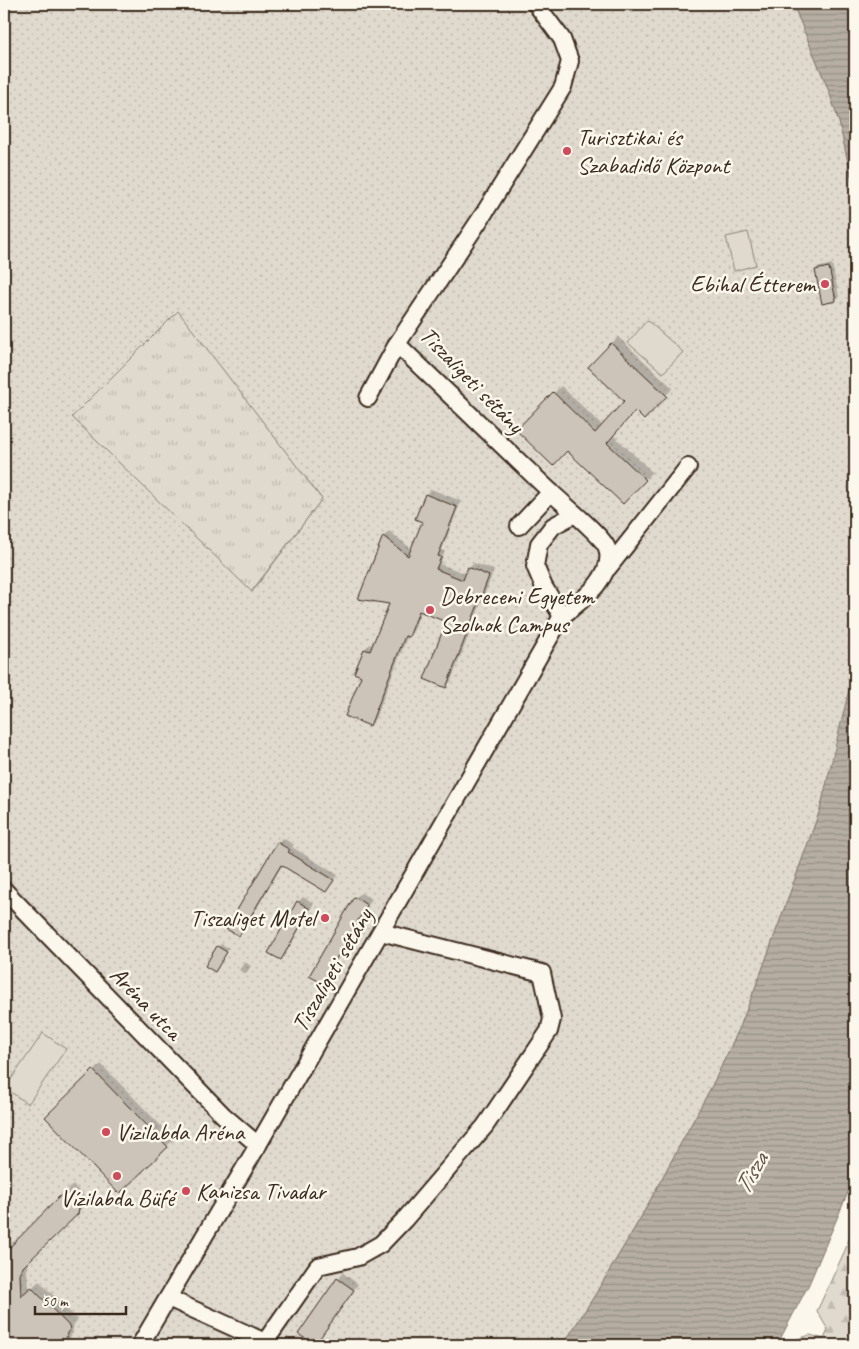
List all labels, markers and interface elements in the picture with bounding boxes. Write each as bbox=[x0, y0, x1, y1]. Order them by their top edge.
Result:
place label: Turisztikai és Szabadidő Központ bbox=[577, 122, 731, 180]
marker: Turisztikai és Szabadidő Központ bbox=[561, 145, 573, 157]
place label: Ebihal Étterem bbox=[690, 269, 818, 299]
marker: Ebihal Étterem bbox=[819, 278, 831, 290]
street label: Tiszaligeti sétány bbox=[414, 320, 532, 441]
place label: Debreceni Egyetem Szolnok Campus bbox=[440, 581, 596, 639]
marker: Debreceni Egyetem Szolnok Campus bbox=[424, 604, 436, 616]
street label: Tiszaligeti sétány bbox=[285, 901, 380, 1037]
place label: Tiszaliget Motel bbox=[190, 903, 319, 933]
marker: Tiszaliget Motel bbox=[319, 912, 331, 924]
street label: Aréna utca bbox=[104, 960, 190, 1048]
place label: Vizilabda Aréna bbox=[116, 1117, 246, 1147]
marker: Vizilabda Aréna bbox=[100, 1126, 112, 1138]
water label: Tisza bbox=[726, 1145, 776, 1200]
marker: Vízilabda Büfé bbox=[111, 1170, 123, 1182]
place label: Kanizsa Tivadar bbox=[196, 1176, 328, 1206]
place label: Vízilabda Büfé bbox=[60, 1183, 178, 1213]
marker: Kanizsa Tivadar bbox=[180, 1185, 192, 1197]
scale bar bbox=[35, 1284, 126, 1316]
text: 50 m bbox=[42, 1292, 69, 1311]

